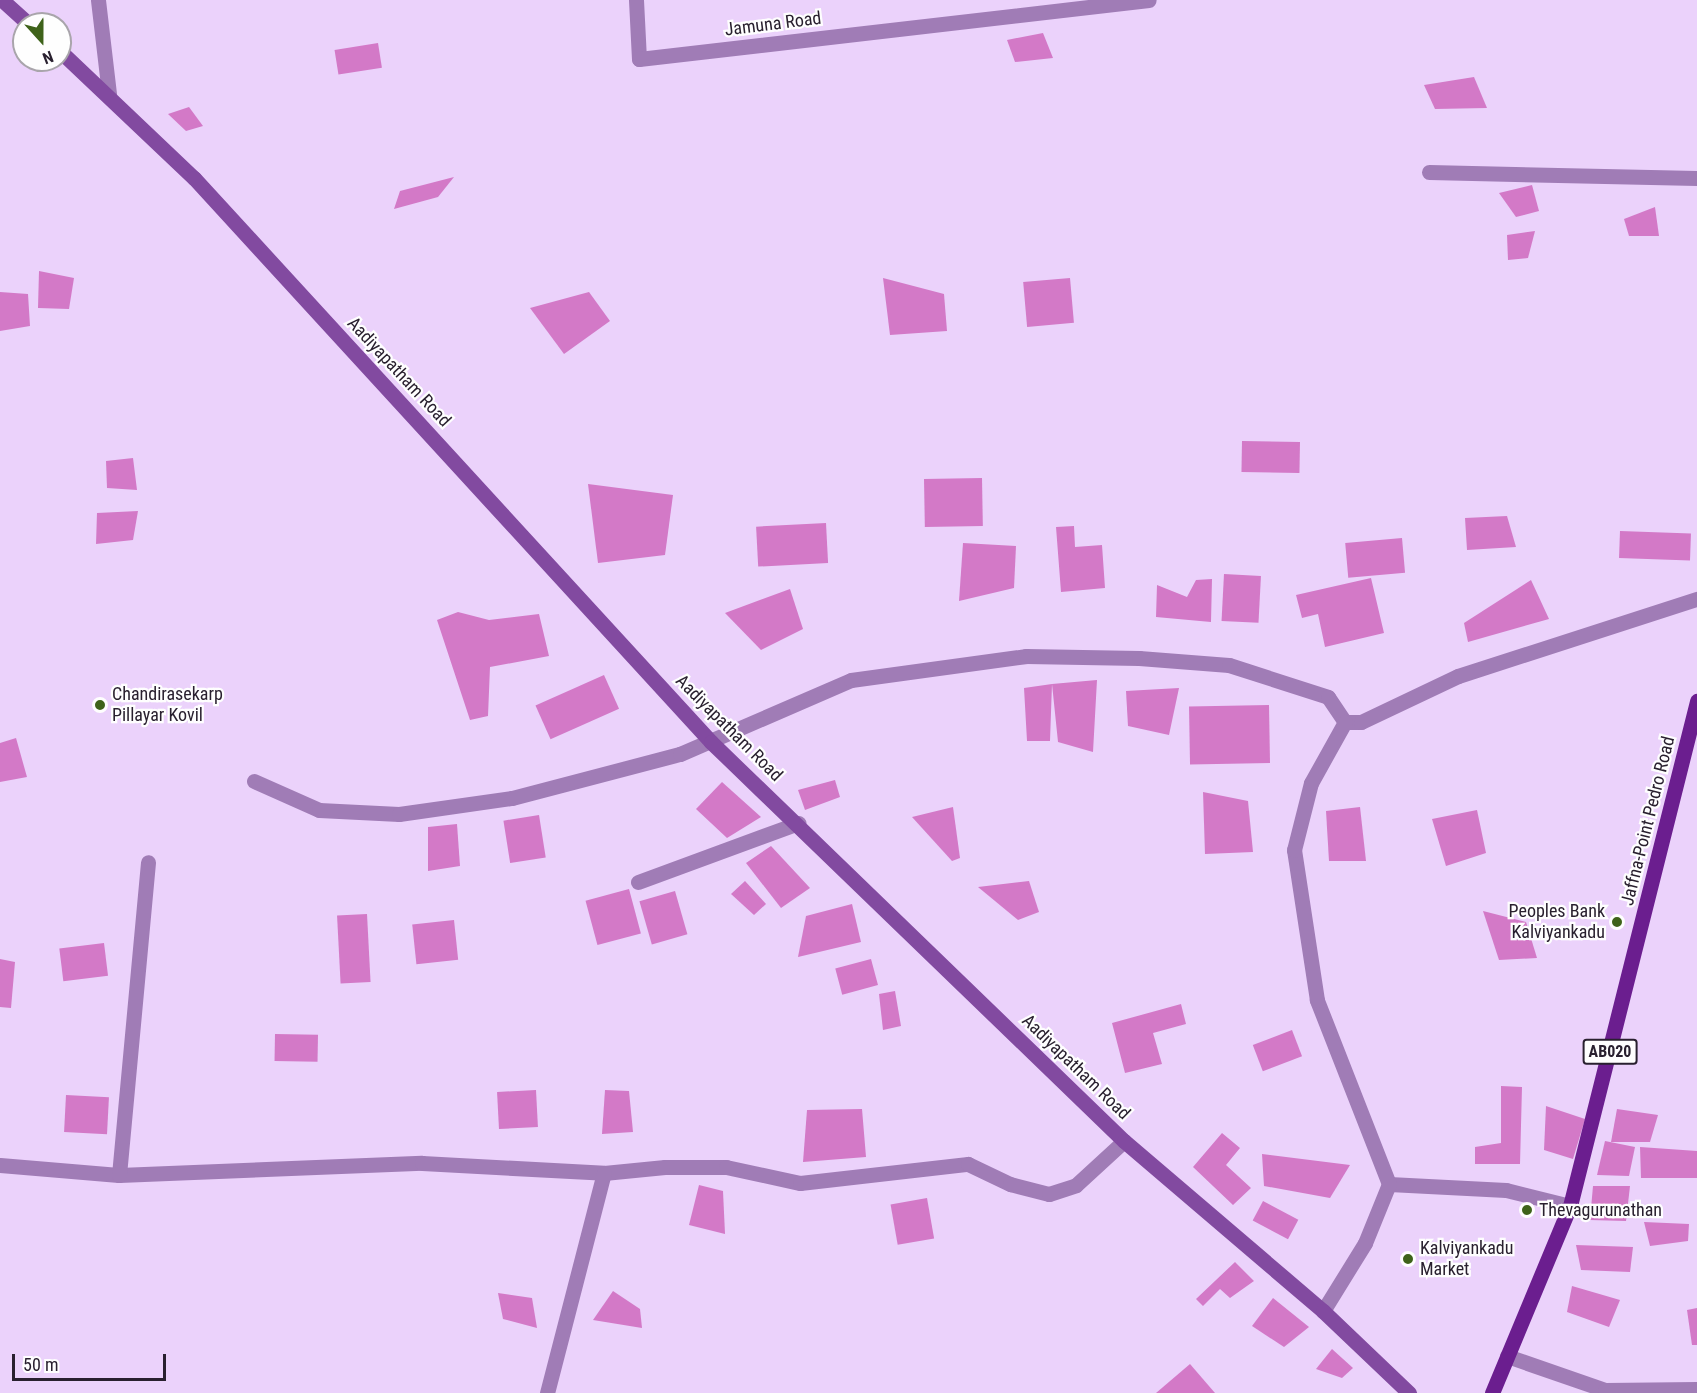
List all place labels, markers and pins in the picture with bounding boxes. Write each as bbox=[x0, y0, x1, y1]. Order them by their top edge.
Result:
place label: Chandirasekarp Pillayar Kovil bbox=[112, 684, 223, 726]
marker: Chandirasekarp Pillayar Kovil bbox=[93, 698, 107, 712]
place label: Peoples Bank Kalviyankadu bbox=[1509, 901, 1605, 944]
marker: Peoples Bank Kalviyankadu bbox=[1610, 915, 1624, 929]
place label: Thevagurunathan bbox=[1539, 1199, 1662, 1221]
marker: Thevagurunathan bbox=[1520, 1203, 1534, 1217]
place label: Kalviyankadu Market bbox=[1420, 1238, 1513, 1280]
marker: Kalviyankadu Market bbox=[1401, 1252, 1415, 1266]

